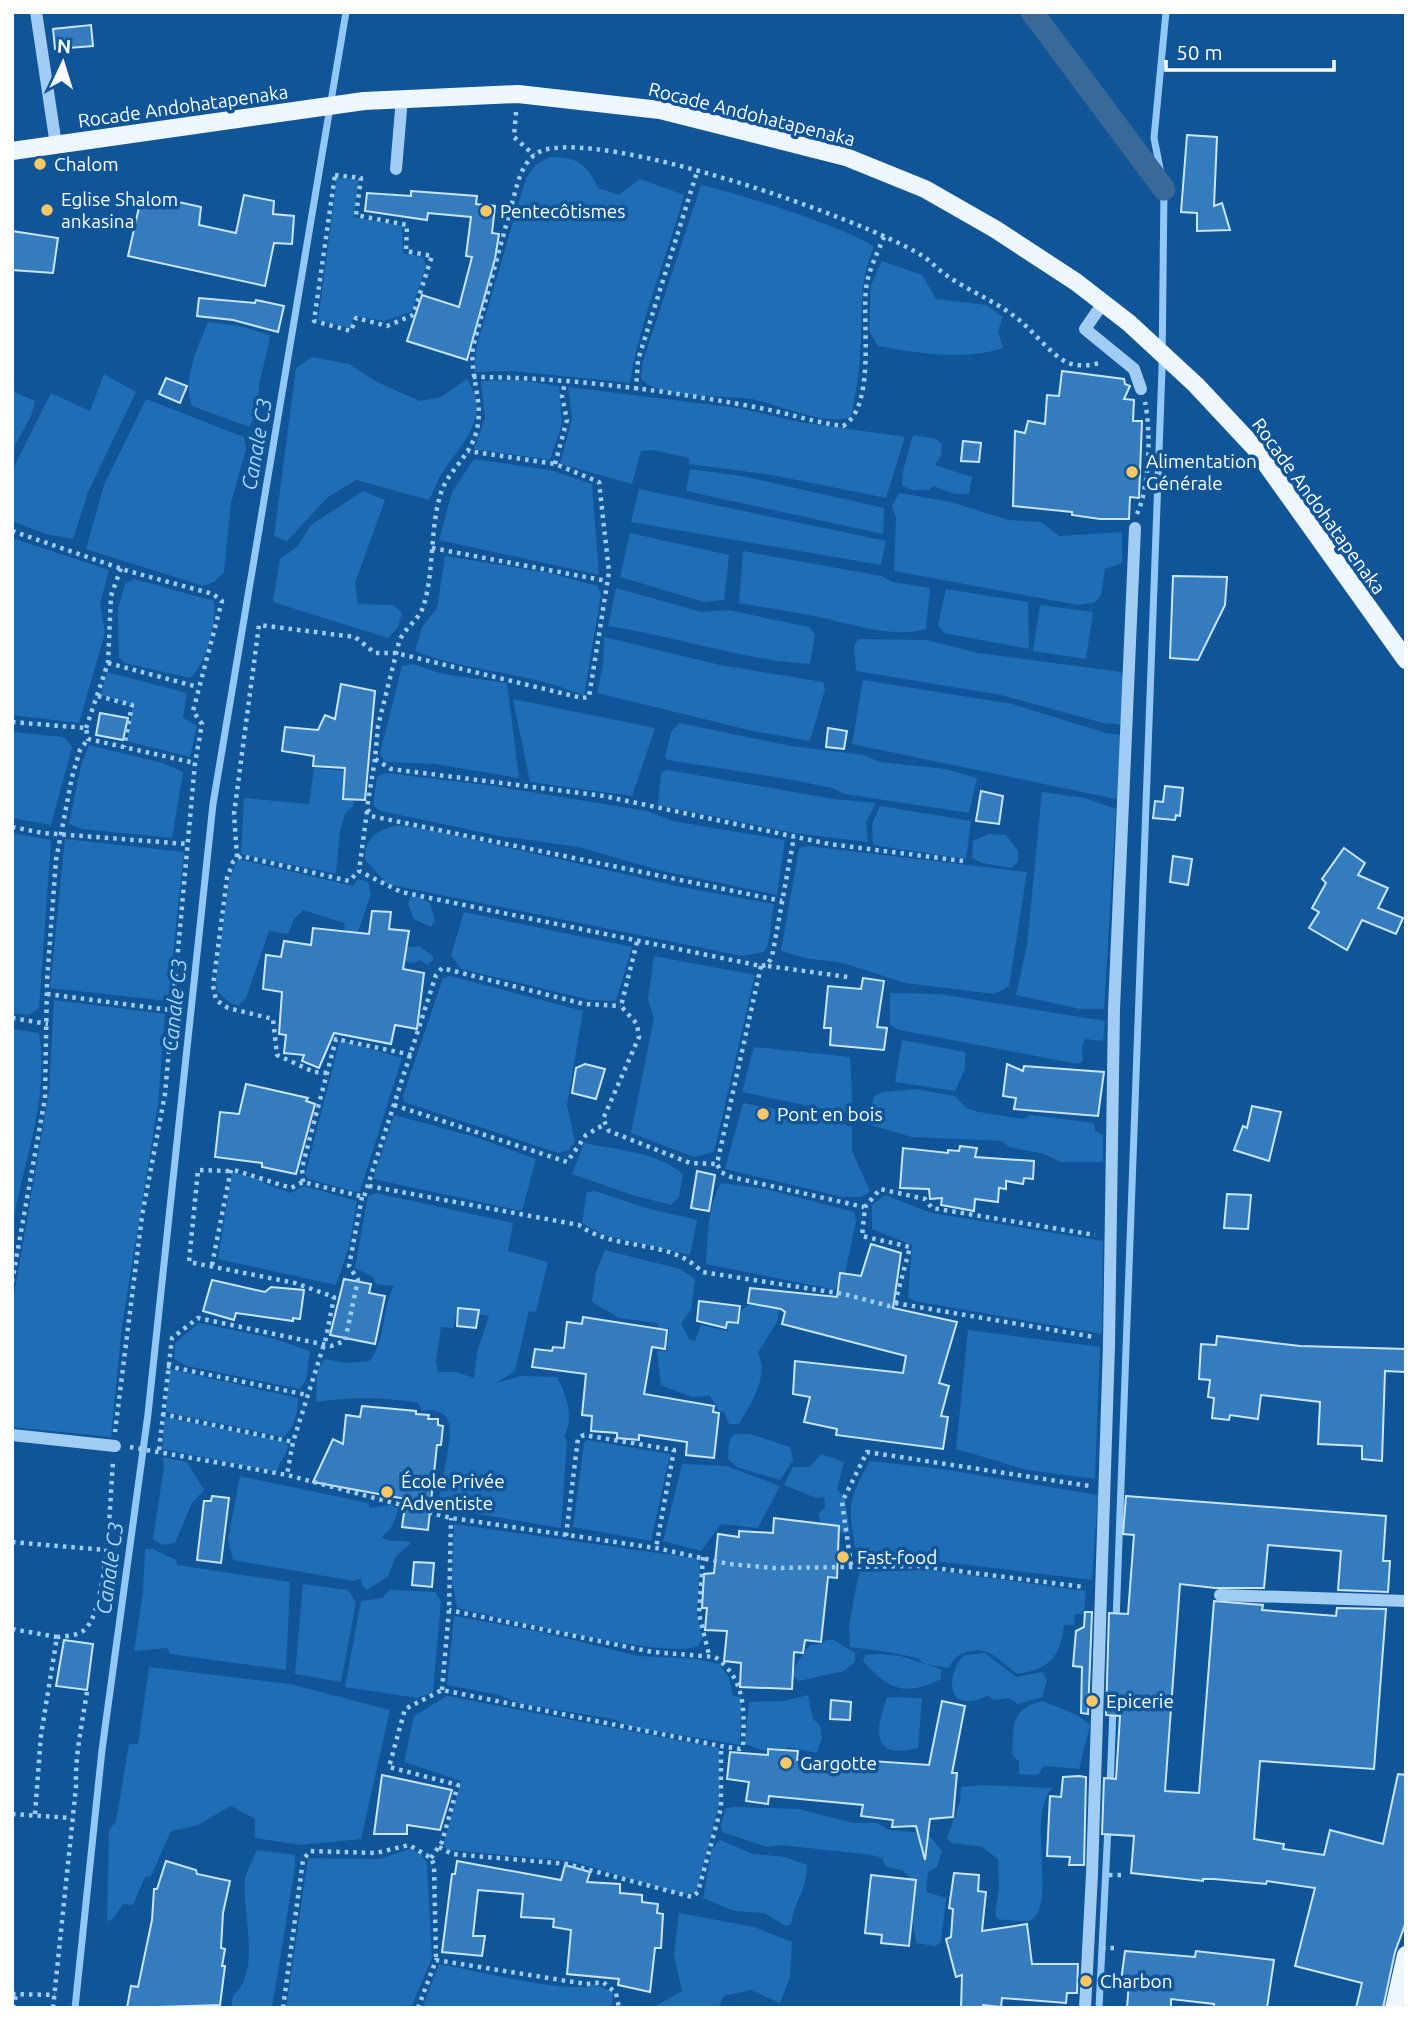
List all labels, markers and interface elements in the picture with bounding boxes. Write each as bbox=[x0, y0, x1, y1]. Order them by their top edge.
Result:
north arrow bbox=[28, 28, 98, 98]
scale bar bbox=[1166, 28, 1334, 72]
text: N bbox=[56, 35, 72, 58]
text: 50 m bbox=[1176, 40, 1223, 64]
street label: Rocade Andohatapenaka bbox=[646, 78, 858, 150]
street label: Rocade Andohatapenaka bbox=[76, 80, 290, 132]
place label: Chalom bbox=[54, 153, 119, 175]
marker: Chalom bbox=[32, 156, 48, 172]
place label: Eglise Shalom ankasina bbox=[61, 188, 178, 232]
place label: Pentecôtismes bbox=[500, 200, 626, 222]
marker: Eglise Shalom ankasina bbox=[39, 202, 55, 218]
marker: Pentecôtismes bbox=[478, 203, 494, 219]
water label: Canale C3 bbox=[236, 396, 276, 492]
street label: Rocade Andohatapenaka bbox=[1248, 414, 1390, 598]
place label: Alimentation Générale bbox=[1146, 450, 1257, 494]
marker: Alimentation Générale bbox=[1124, 464, 1140, 480]
water label: Canale C3 bbox=[157, 957, 191, 1053]
place label: Pont en bois bbox=[777, 1103, 883, 1125]
marker: Pont en bois bbox=[755, 1106, 771, 1122]
place label: École Privée Adventiste bbox=[401, 1470, 505, 1514]
marker: École Privée Adventiste bbox=[379, 1484, 395, 1500]
water label: Canale C3 bbox=[91, 1520, 127, 1616]
place label: Fast-food bbox=[857, 1546, 937, 1568]
marker: Fast-food bbox=[835, 1549, 851, 1565]
place label: Epicerie bbox=[1106, 1690, 1174, 1712]
marker: Epicerie bbox=[1084, 1693, 1100, 1709]
place label: Gargotte bbox=[800, 1752, 877, 1774]
marker: Gargotte bbox=[778, 1755, 794, 1771]
place label: Charbon bbox=[1100, 1970, 1173, 1992]
marker: Charbon bbox=[1078, 1973, 1094, 1989]

